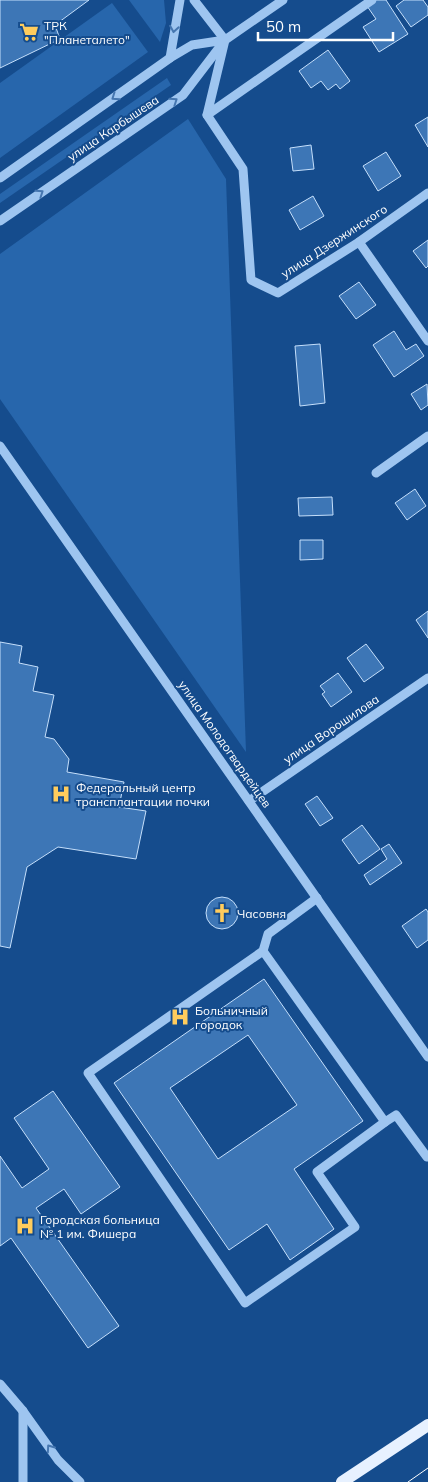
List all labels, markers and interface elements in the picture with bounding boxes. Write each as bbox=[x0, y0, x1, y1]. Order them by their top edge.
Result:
scale bar bbox=[258, 10, 393, 42]
text: 50 m bbox=[266, 17, 301, 36]
place label: ТРК "Планеталето" bbox=[44, 18, 130, 47]
supermarket icon: ТРК "Планеталето" bbox=[18, 21, 40, 43]
one-way arrow bbox=[170, 25, 180, 33]
one-way arrow bbox=[112, 91, 121, 100]
street label: улица Карбышева bbox=[64, 92, 162, 164]
one-way arrow bbox=[168, 98, 178, 107]
one-way arrow bbox=[34, 190, 44, 199]
street label: улица Дзержинского bbox=[278, 201, 390, 281]
street label: улица Молодогвардейцев bbox=[175, 677, 275, 811]
street label: улица Ворошилова bbox=[280, 691, 382, 767]
place label: Федеральный центр трансплантации почки bbox=[76, 780, 210, 809]
hospital icon: Федеральный центр трансплантации почки bbox=[50, 783, 72, 805]
church icon: Часовня bbox=[211, 902, 233, 924]
place label: Часовня bbox=[237, 906, 286, 921]
place label: Больничный городок bbox=[195, 1003, 268, 1032]
hospital icon: Больничный городок bbox=[169, 1006, 191, 1028]
place label: Городская больница № 1 им. Фишера bbox=[40, 1212, 160, 1241]
hospital icon: Городская больница № 1 им. Фишера bbox=[14, 1215, 36, 1237]
one-way arrow bbox=[47, 1444, 56, 1454]

